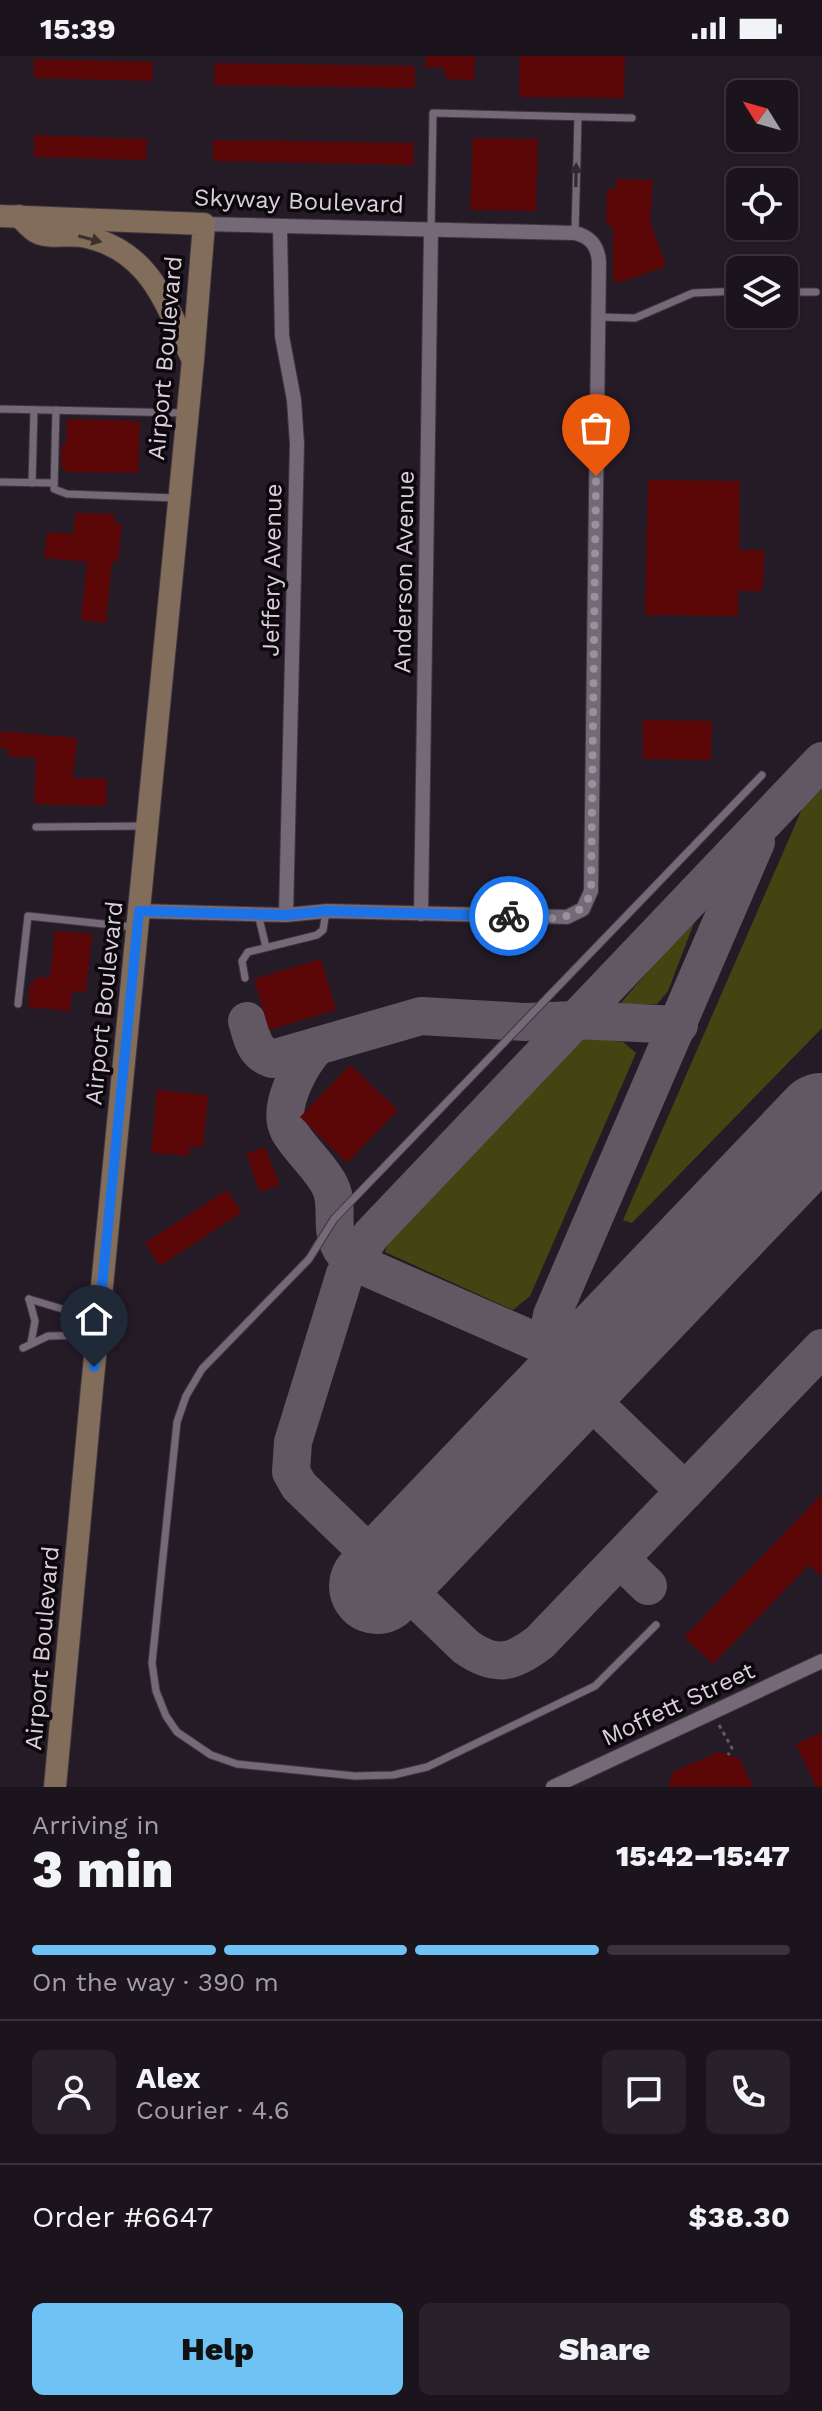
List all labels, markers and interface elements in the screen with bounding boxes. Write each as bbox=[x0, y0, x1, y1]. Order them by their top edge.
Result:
text: 15:39 bbox=[40, 11, 116, 46]
north arrow bbox=[726, 80, 798, 152]
map controls bbox=[726, 80, 798, 328]
one-way arrow bbox=[570, 162, 583, 187]
button: locate bbox=[726, 168, 798, 240]
street label: Skyway Boulevard bbox=[194, 183, 404, 219]
one-way arrow bbox=[77, 234, 102, 246]
street label: Airport Boulevard bbox=[142, 255, 188, 461]
button: layers bbox=[726, 256, 798, 328]
pin bbox=[562, 394, 630, 476]
icon: bag bbox=[574, 406, 618, 450]
street label: Anderson Avenue bbox=[388, 470, 420, 674]
street label: Jeffery Avenue bbox=[256, 483, 288, 657]
courier bbox=[469, 876, 549, 956]
icon: bike bbox=[487, 894, 531, 938]
street label: Airport Boulevard bbox=[79, 900, 129, 1106]
pin bbox=[60, 1285, 128, 1367]
icon: home bbox=[72, 1297, 116, 1341]
street label: Airport Boulevard bbox=[19, 1545, 65, 1751]
street label: Moffett Street bbox=[597, 1656, 759, 1752]
text: Arriving in bbox=[32, 1810, 160, 1840]
text: 15:42–15:47 bbox=[616, 1838, 790, 1873]
text: 3 min bbox=[32, 1839, 174, 1900]
text: On the way · 390 m bbox=[32, 1967, 279, 1997]
button: person bbox=[32, 2050, 116, 2134]
button: chat bbox=[602, 2050, 686, 2134]
button: phone bbox=[706, 2050, 790, 2134]
text: Alex bbox=[136, 2060, 200, 2095]
text: Courier · 4.6 bbox=[136, 2095, 290, 2125]
text: Order #6647 bbox=[32, 2199, 213, 2234]
text: $38.30 bbox=[688, 2199, 790, 2234]
button: Help bbox=[32, 2303, 403, 2395]
button: Share bbox=[419, 2303, 790, 2395]

